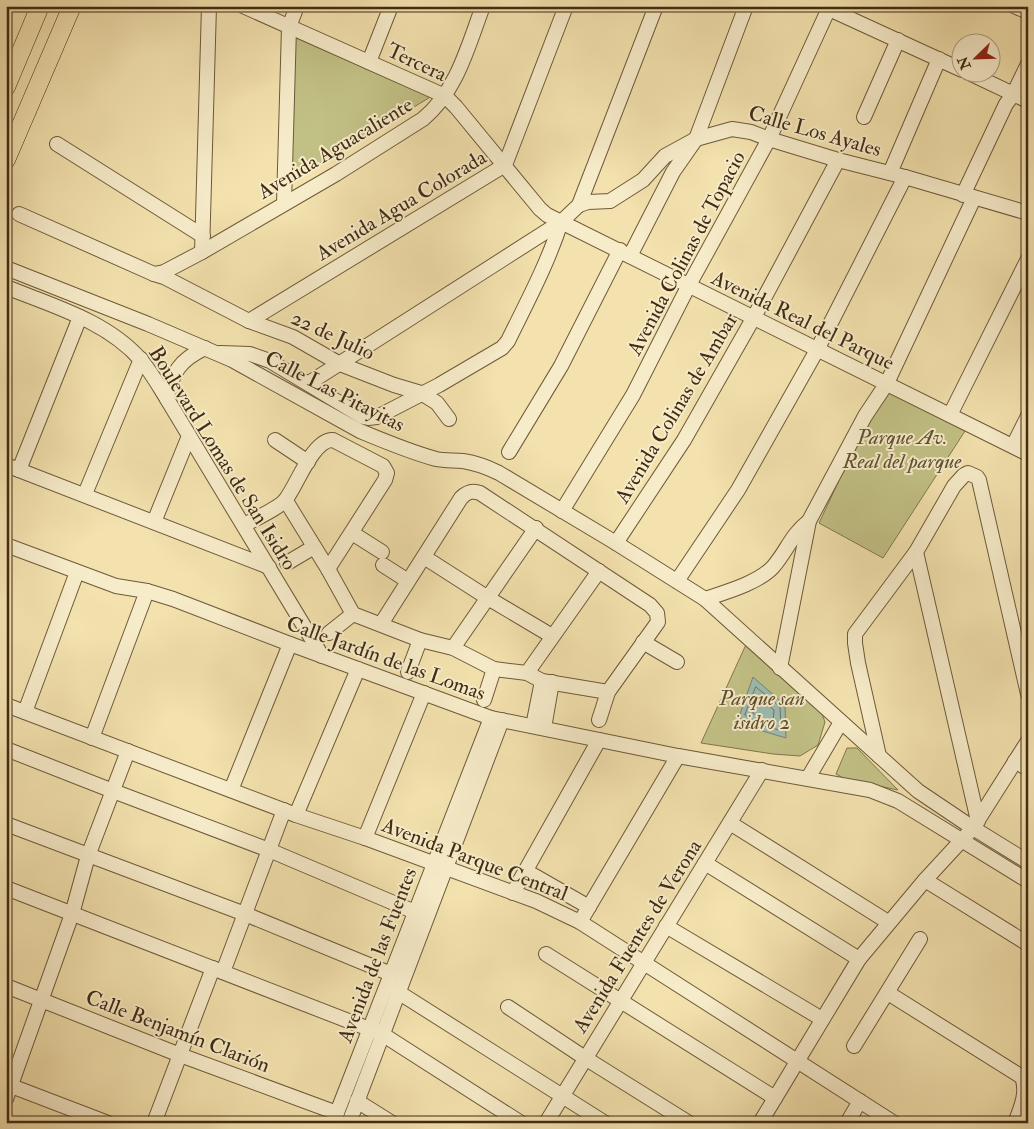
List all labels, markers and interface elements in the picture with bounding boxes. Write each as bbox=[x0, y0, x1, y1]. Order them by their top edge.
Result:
north arrow bbox=[952, 32, 1002, 82]
street label: Tercera bbox=[382, 37, 451, 88]
text: N bbox=[954, 53, 975, 73]
street label: Avenida Aguacaliente bbox=[252, 91, 418, 206]
street label: Calle Los Ayales bbox=[745, 100, 884, 163]
street label: Avenida Agua Colorada bbox=[310, 144, 492, 268]
street label: Avenida Colinas de Topacio bbox=[621, 146, 752, 361]
street label: Avenida Real del Parque bbox=[706, 264, 899, 377]
street label: 22 de Julio bbox=[287, 304, 379, 367]
street label: Avenida Colinas de Ambar bbox=[608, 308, 744, 509]
street label: Boulevard Lomas de San Isidro bbox=[142, 341, 303, 575]
street label: Calle Las Pitayitas bbox=[260, 345, 409, 438]
park label: Parque Av. Real del parque bbox=[842, 424, 962, 475]
street label: Calle Jardín de las Lomas bbox=[283, 610, 489, 707]
park label: Parque san isidro 2 bbox=[718, 685, 805, 736]
street label: Avenida Parque Central bbox=[377, 811, 572, 908]
street label: Avenida Fuentes de Verona bbox=[566, 834, 708, 1039]
street label: Avenida de las Fuentes bbox=[331, 864, 423, 1047]
street label: Calle Benjamín Clarión bbox=[82, 984, 274, 1079]

